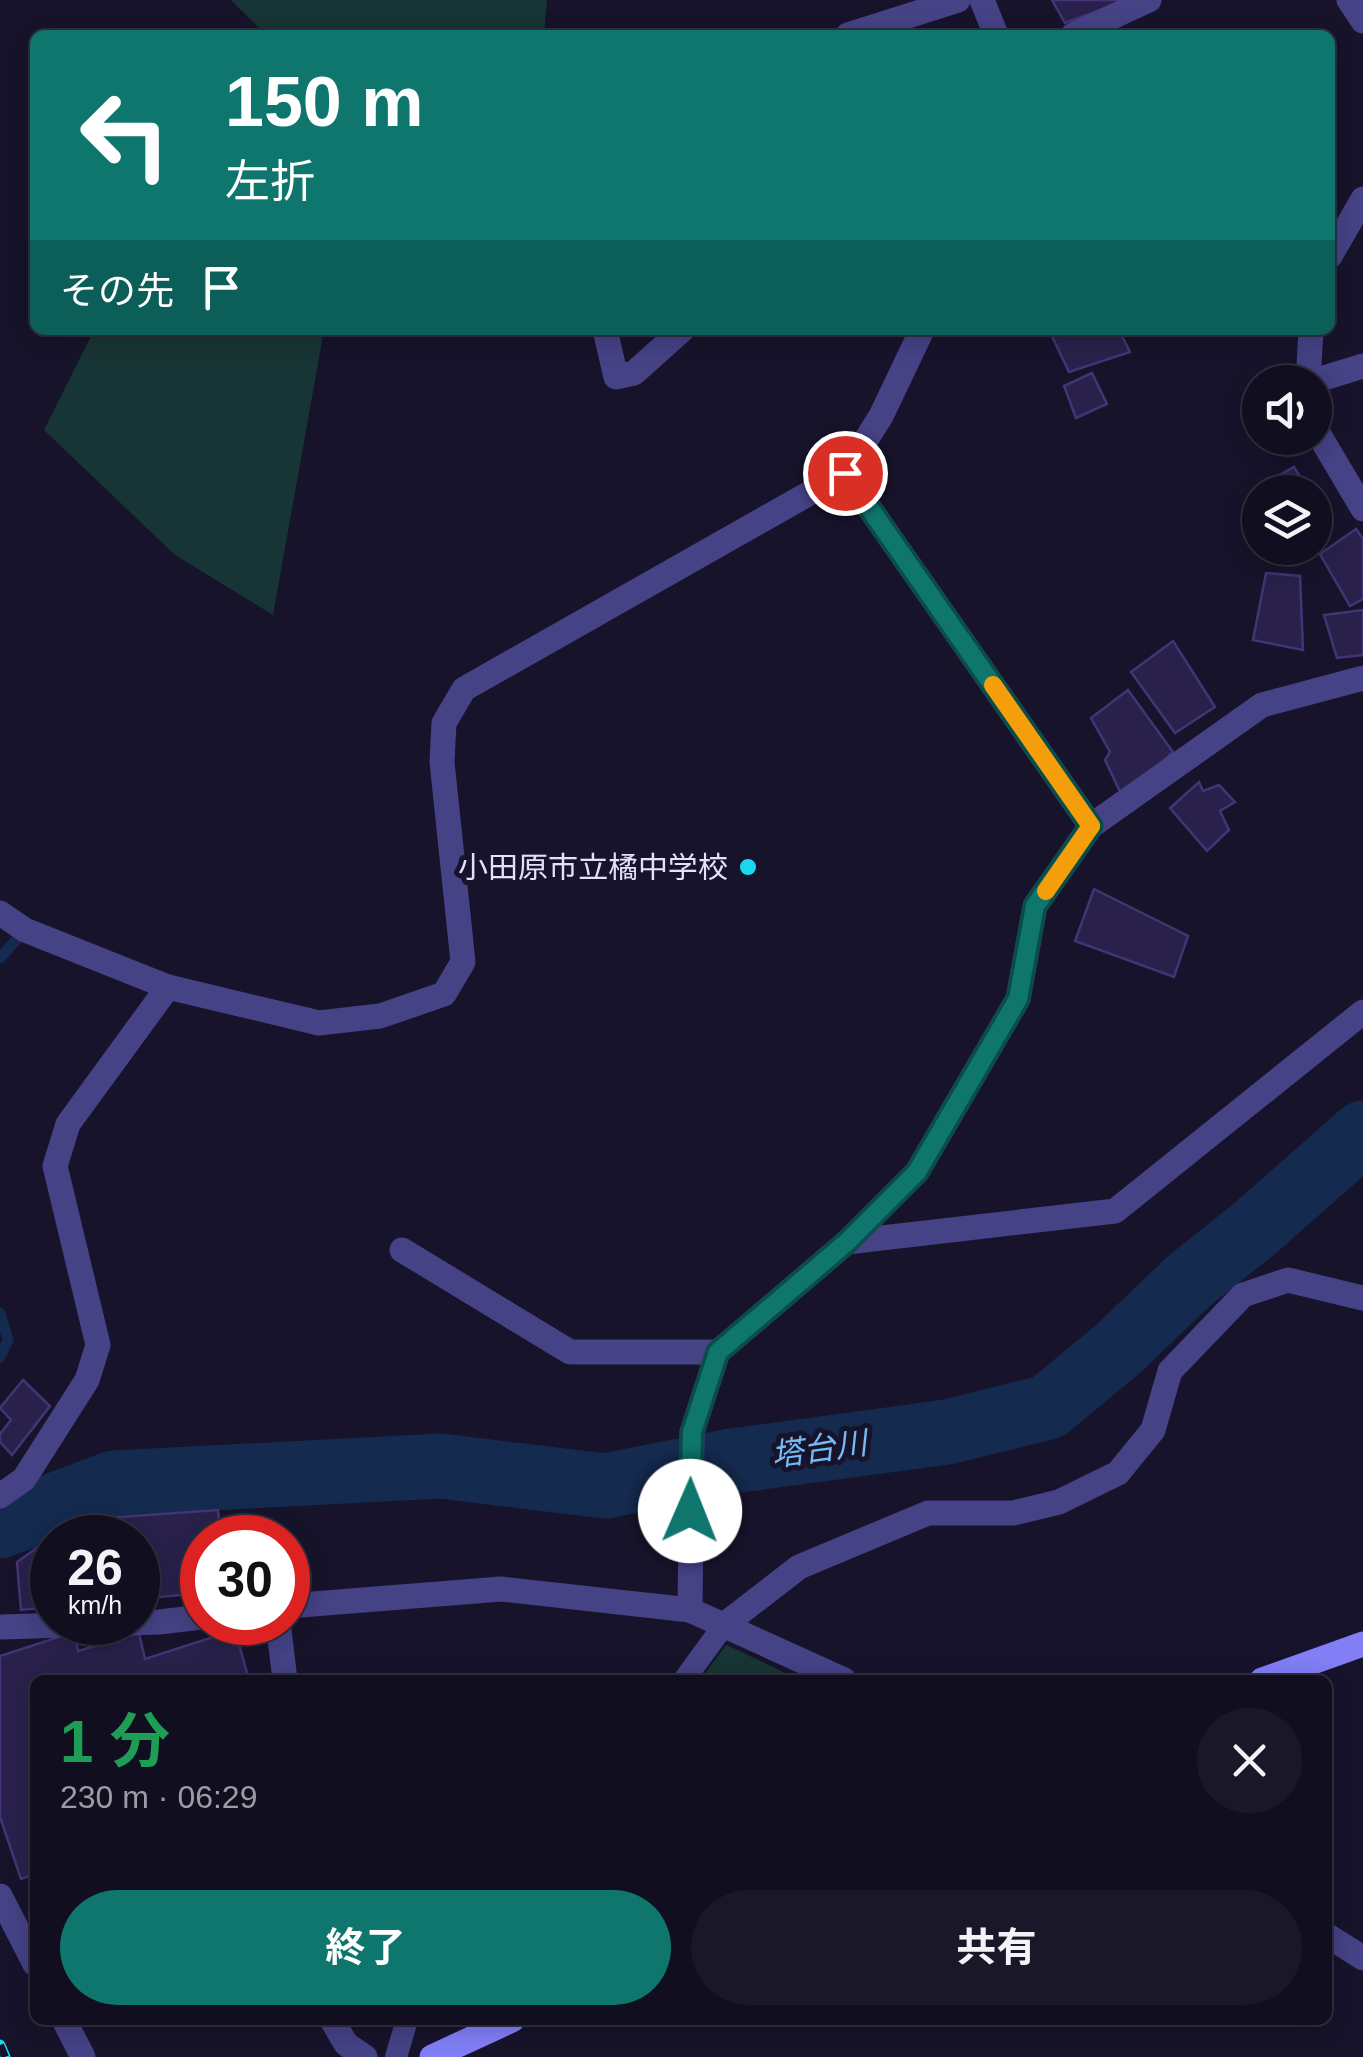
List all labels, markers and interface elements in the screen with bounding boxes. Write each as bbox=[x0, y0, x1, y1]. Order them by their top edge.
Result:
text: 150 m bbox=[225, 63, 423, 141]
icon: left bbox=[60, 70, 190, 200]
text: 左折 bbox=[225, 156, 315, 207]
icon: arrive bbox=[194, 260, 249, 315]
text: その先 bbox=[60, 270, 174, 312]
map controls bbox=[1242, 365, 1332, 565]
button: sound bbox=[1242, 365, 1332, 455]
pin bbox=[803, 431, 888, 516]
icon: arrive bbox=[818, 446, 873, 501]
button: layers bbox=[1242, 475, 1332, 565]
place label: 小田原市立橘中学校 bbox=[458, 851, 728, 884]
marker: 小田原市立橘中学校 bbox=[737, 856, 759, 878]
water label: 塔台川 bbox=[769, 1424, 872, 1474]
position arrow bbox=[638, 1459, 742, 1563]
speed limit sign: 30 bbox=[180, 1515, 310, 1645]
text: 26 bbox=[67, 1540, 123, 1596]
text: km/h bbox=[68, 1591, 122, 1619]
text: 1 分 bbox=[60, 1708, 170, 1775]
button: close bbox=[1197, 1708, 1302, 1813]
text: 230 m · 06:29 bbox=[60, 1779, 257, 1815]
button: 終了 bbox=[60, 1890, 671, 2005]
button: 共有 bbox=[691, 1890, 1302, 2005]

